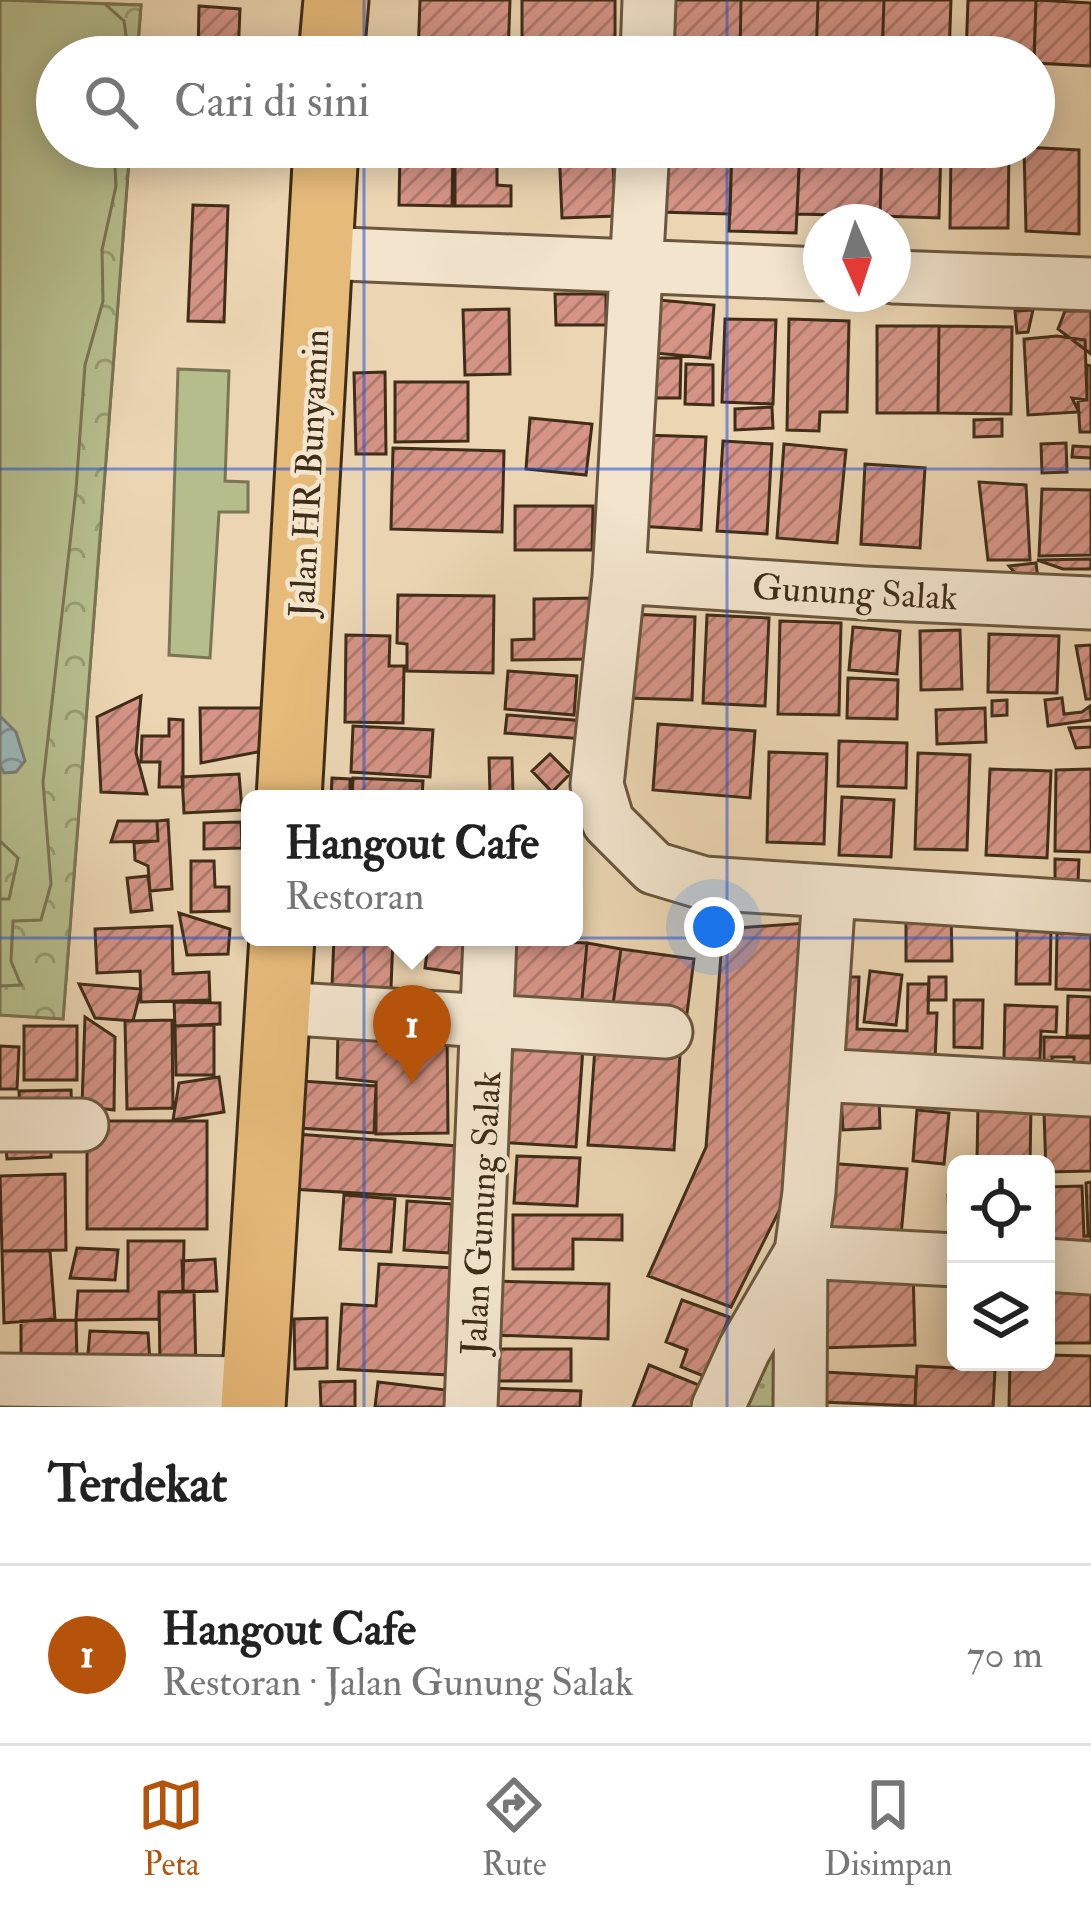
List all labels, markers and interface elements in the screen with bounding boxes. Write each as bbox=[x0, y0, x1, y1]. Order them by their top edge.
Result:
search box bbox=[36, 36, 1055, 168]
icon: search bbox=[78, 69, 144, 135]
text: Cari di sini bbox=[174, 74, 370, 130]
north arrow bbox=[803, 204, 911, 312]
street label: Jalan HR Bunyamin bbox=[279, 328, 340, 619]
street label: Gunung Salak bbox=[751, 565, 959, 620]
popup bbox=[241, 790, 583, 946]
text: Hangout Cafe bbox=[285, 816, 539, 872]
text: Restoran bbox=[285, 872, 424, 921]
your location bbox=[684, 897, 744, 957]
pin: 1 bbox=[373, 985, 451, 1084]
street label: Jalan Gunung Salak bbox=[452, 1070, 511, 1357]
map controls bbox=[947, 1155, 1055, 1371]
button: locate bbox=[947, 1155, 1055, 1263]
button: layers bbox=[947, 1263, 1055, 1371]
text: Terdekat bbox=[48, 1453, 227, 1517]
text: Hangout Cafe bbox=[162, 1602, 416, 1658]
text: 1 bbox=[80, 1630, 94, 1679]
text: 70 m bbox=[967, 1630, 1043, 1679]
text: Restoran · Jalan Gunung Salak bbox=[162, 1658, 634, 1707]
tab: Peta bbox=[138, 1772, 204, 1885]
tab: Rute bbox=[481, 1772, 547, 1885]
tab: Disimpan bbox=[824, 1772, 953, 1885]

